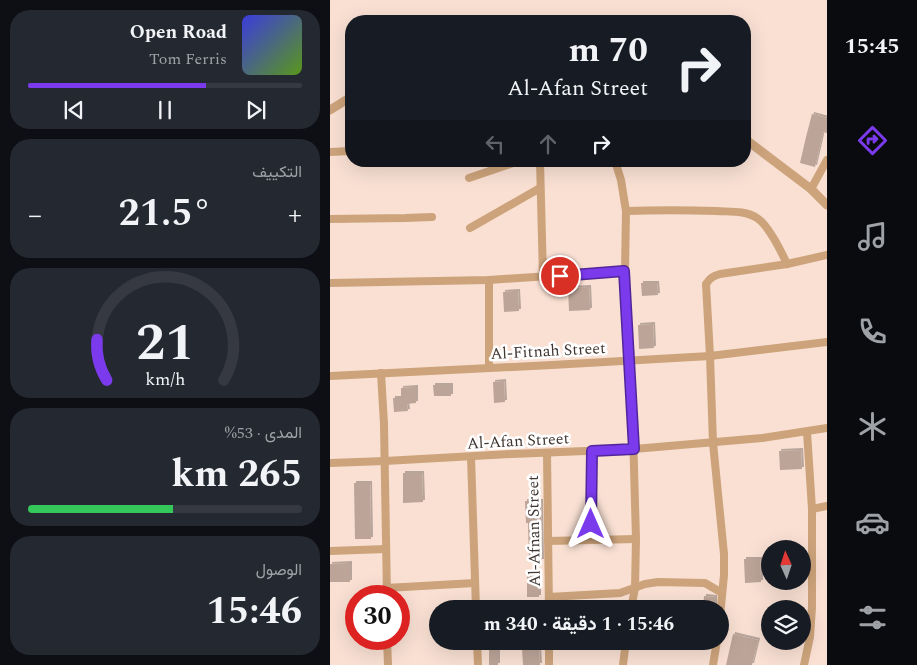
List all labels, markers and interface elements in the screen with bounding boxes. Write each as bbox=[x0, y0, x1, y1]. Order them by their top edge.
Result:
text: Open Road bbox=[130, 18, 227, 47]
text: 70 m bbox=[568, 24, 648, 77]
text: 15:45 bbox=[844, 30, 900, 63]
icon: right bbox=[666, 35, 731, 100]
text: Tom Ferris bbox=[149, 47, 227, 71]
text: Al-Afan Street bbox=[507, 72, 648, 105]
icon: previous bbox=[60, 96, 88, 124]
icon: pause bbox=[151, 96, 179, 124]
icon: next bbox=[242, 96, 270, 124]
icon: directions bbox=[855, 123, 890, 158]
icon: left bbox=[481, 130, 509, 158]
icon: ahead bbox=[534, 130, 562, 158]
icon: right bbox=[587, 130, 615, 158]
text: التكييف bbox=[252, 160, 302, 184]
text: 21.5° bbox=[118, 185, 212, 243]
text: − bbox=[28, 194, 42, 237]
text: + bbox=[288, 194, 302, 237]
icon: music bbox=[855, 219, 890, 254]
pin bbox=[539, 255, 581, 297]
icon: arrive bbox=[546, 262, 574, 290]
text: 21 bbox=[136, 304, 194, 383]
icon: phone bbox=[855, 314, 890, 349]
street label: Al-Fitnah Street bbox=[490, 336, 607, 366]
text: km/h bbox=[145, 366, 185, 393]
icon: climate bbox=[855, 409, 890, 444]
text: المدى · 53% bbox=[225, 421, 302, 445]
street label: Al-Afan Street bbox=[466, 426, 570, 456]
text: 265 km bbox=[171, 446, 302, 504]
street label: Al-Afnan Street bbox=[521, 475, 547, 587]
position arrow bbox=[564, 497, 616, 549]
icon: car bbox=[855, 505, 890, 540]
north arrow bbox=[761, 540, 811, 590]
map controls bbox=[761, 540, 811, 650]
text: الوصول bbox=[256, 558, 302, 582]
text: 15:46 bbox=[207, 583, 302, 641]
speed limit sign: 30 bbox=[345, 585, 410, 650]
button: layers bbox=[761, 600, 811, 650]
icon: filters bbox=[855, 600, 890, 635]
text: 15:46 · 1 دقيقة · 340 m bbox=[484, 610, 674, 639]

